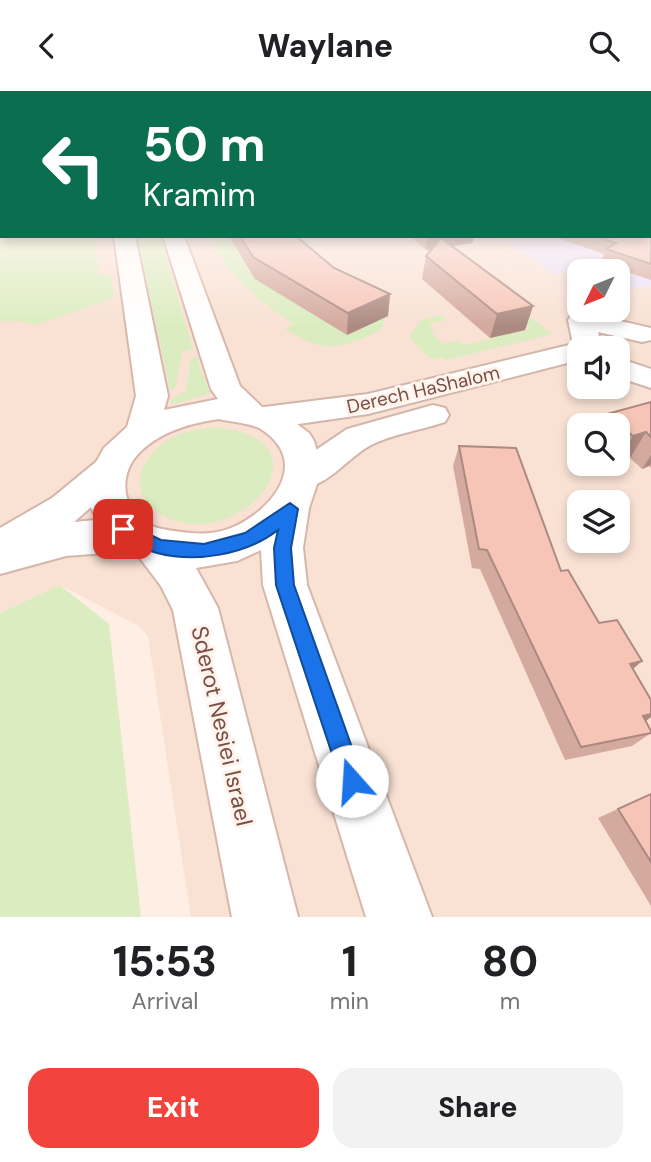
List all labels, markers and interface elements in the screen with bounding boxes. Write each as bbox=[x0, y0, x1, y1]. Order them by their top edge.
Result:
text: Waylane bbox=[258, 25, 393, 67]
icon: back bbox=[28, 27, 66, 65]
icon: search bbox=[585, 27, 623, 65]
text: 50 m bbox=[143, 112, 266, 176]
icon: left bbox=[28, 119, 119, 210]
text: Kramim bbox=[143, 174, 256, 216]
north arrow bbox=[567, 259, 630, 322]
map controls bbox=[567, 259, 630, 553]
button: sound bbox=[567, 336, 630, 399]
street label: Derech HaShalom bbox=[344, 360, 502, 419]
button: search bbox=[567, 413, 630, 476]
button: layers bbox=[567, 490, 630, 553]
pin bbox=[93, 499, 153, 559]
icon: arrive bbox=[104, 510, 142, 548]
street label: Sderot Nesiei Israel bbox=[184, 623, 260, 829]
position arrow bbox=[315, 744, 389, 818]
text: 15:53 bbox=[113, 934, 217, 989]
text: 1 bbox=[342, 934, 357, 989]
text: 80 bbox=[482, 934, 538, 989]
text: Arrival bbox=[131, 986, 198, 1016]
text: min bbox=[330, 986, 369, 1016]
text: m bbox=[500, 986, 520, 1016]
button: Exit bbox=[28, 1068, 319, 1148]
button: Share bbox=[333, 1068, 623, 1148]

